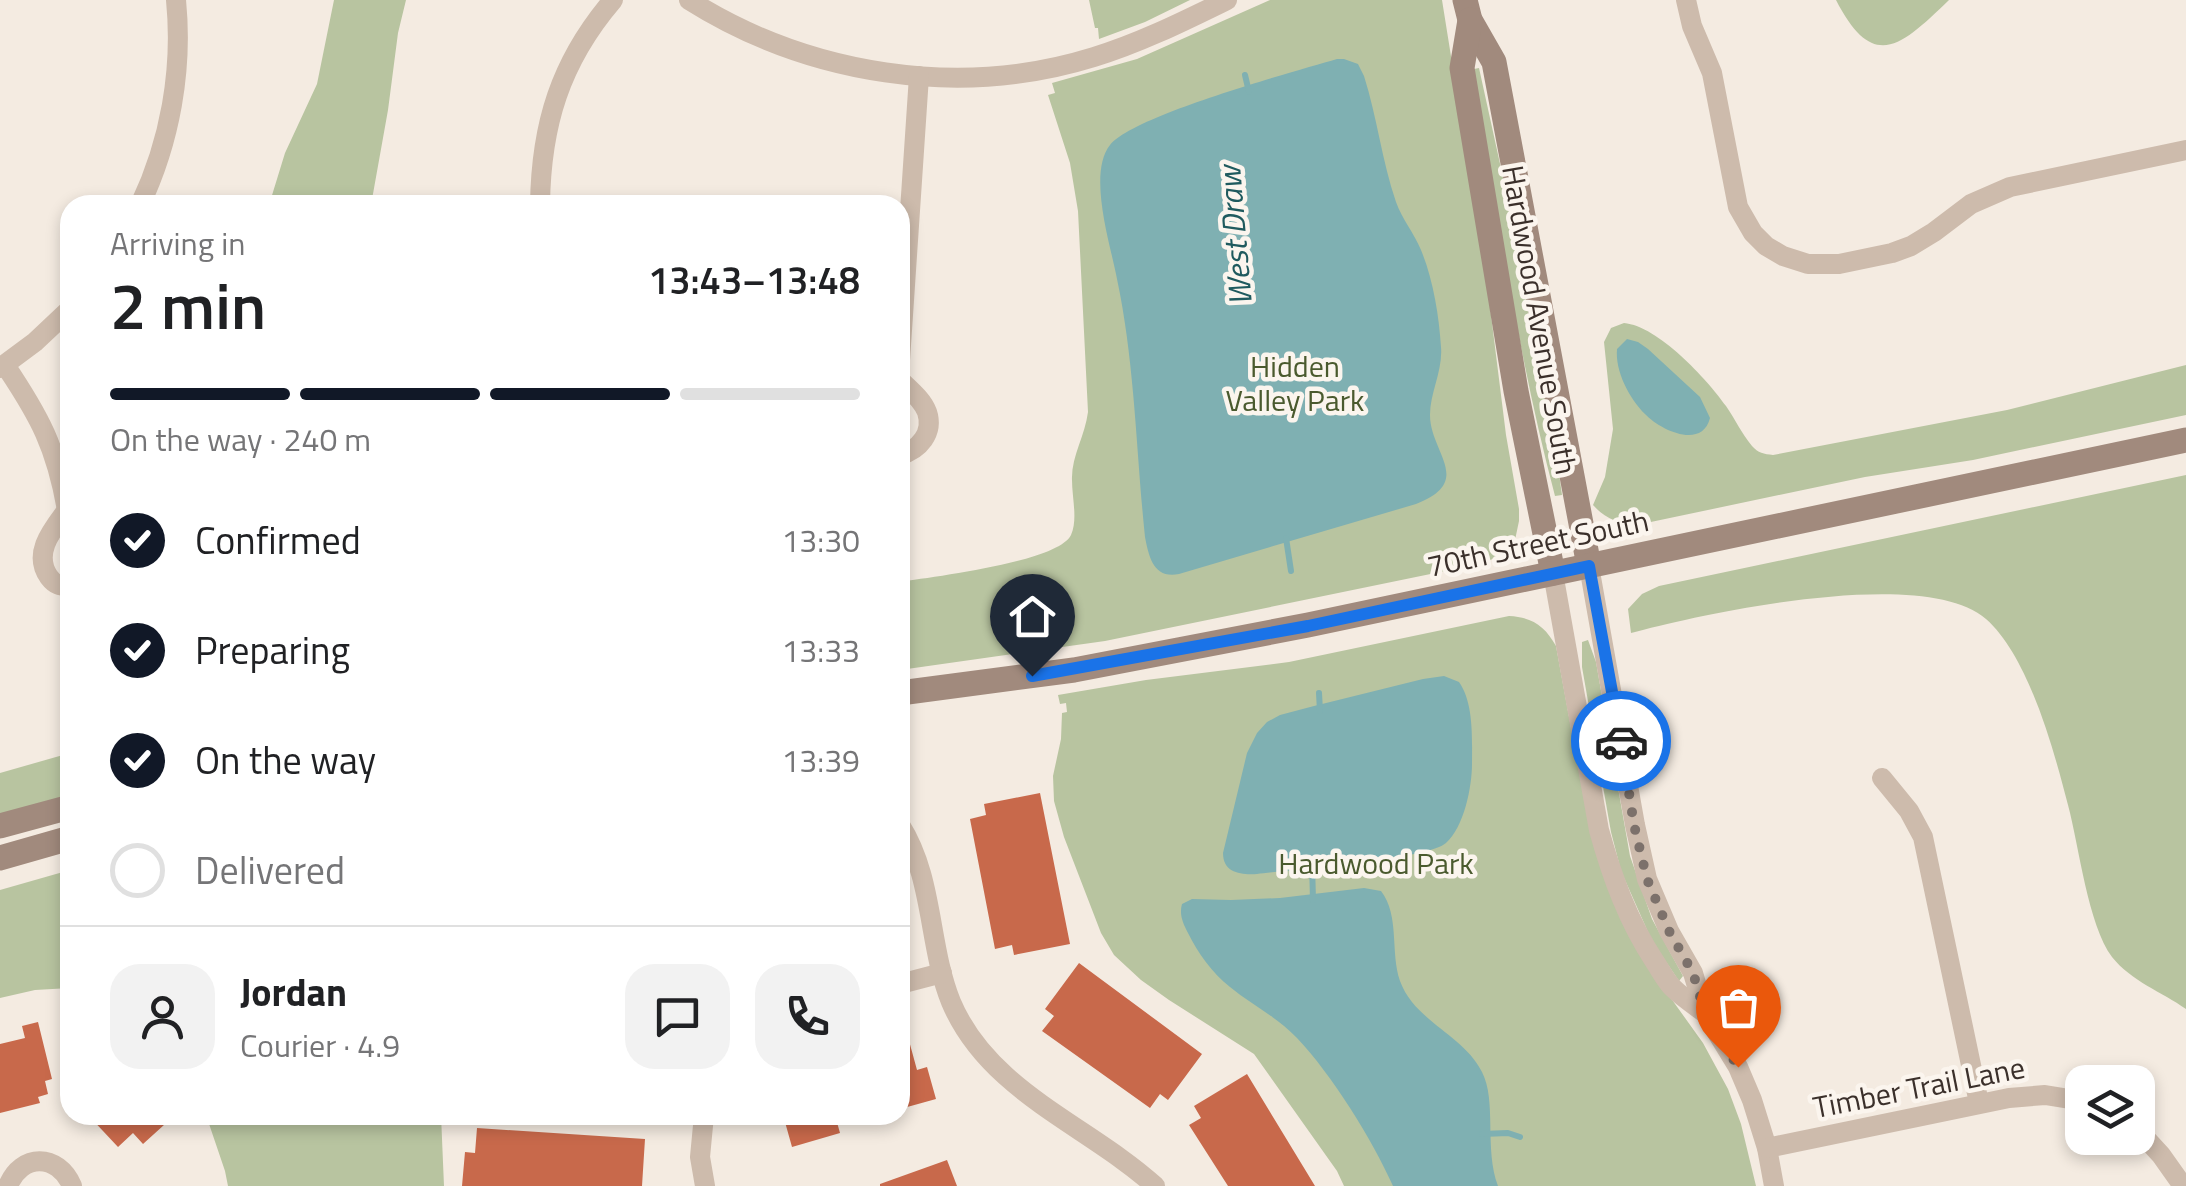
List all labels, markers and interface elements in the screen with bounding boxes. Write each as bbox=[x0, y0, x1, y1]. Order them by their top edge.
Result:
water label: West Draw bbox=[1204, 161, 1264, 308]
street label: Hardwood Avenue South bbox=[1490, 162, 1590, 478]
text: Arriving in bbox=[110, 219, 246, 267]
text: 13:43–13:48 bbox=[648, 251, 860, 309]
text: 2 min bbox=[110, 255, 266, 354]
park label: Hidden Valley Park bbox=[1226, 343, 1364, 423]
text: On the way · 240 m bbox=[110, 415, 371, 463]
street label: 70th Street South bbox=[1423, 497, 1653, 589]
text: Confirmed bbox=[195, 511, 361, 569]
icon: check bbox=[110, 513, 165, 568]
text: 13:30 bbox=[781, 516, 860, 564]
pin bbox=[990, 574, 1075, 677]
icon: home bbox=[1005, 589, 1060, 644]
text: Preparing bbox=[195, 621, 350, 679]
icon: check bbox=[110, 623, 165, 678]
text: 13:33 bbox=[781, 626, 860, 674]
courier bbox=[1571, 691, 1671, 791]
icon: car bbox=[1594, 714, 1649, 769]
text: On the way bbox=[195, 731, 376, 789]
icon: check bbox=[110, 733, 165, 788]
text: 13:39 bbox=[781, 736, 860, 784]
park label: Hardwood Park bbox=[1278, 840, 1474, 886]
text: Delivered bbox=[195, 841, 345, 899]
text: Jordan bbox=[240, 963, 347, 1021]
button: person bbox=[110, 964, 215, 1069]
button: chat bbox=[625, 964, 730, 1069]
button: phone bbox=[755, 964, 860, 1069]
pin bbox=[1696, 965, 1781, 1068]
icon: bag bbox=[1711, 980, 1766, 1035]
text: Courier · 4.9 bbox=[240, 1021, 400, 1069]
street label: Timber Trail Lane bbox=[1809, 1044, 2029, 1130]
map controls bbox=[2065, 1065, 2155, 1155]
button: layers bbox=[2065, 1065, 2155, 1155]

